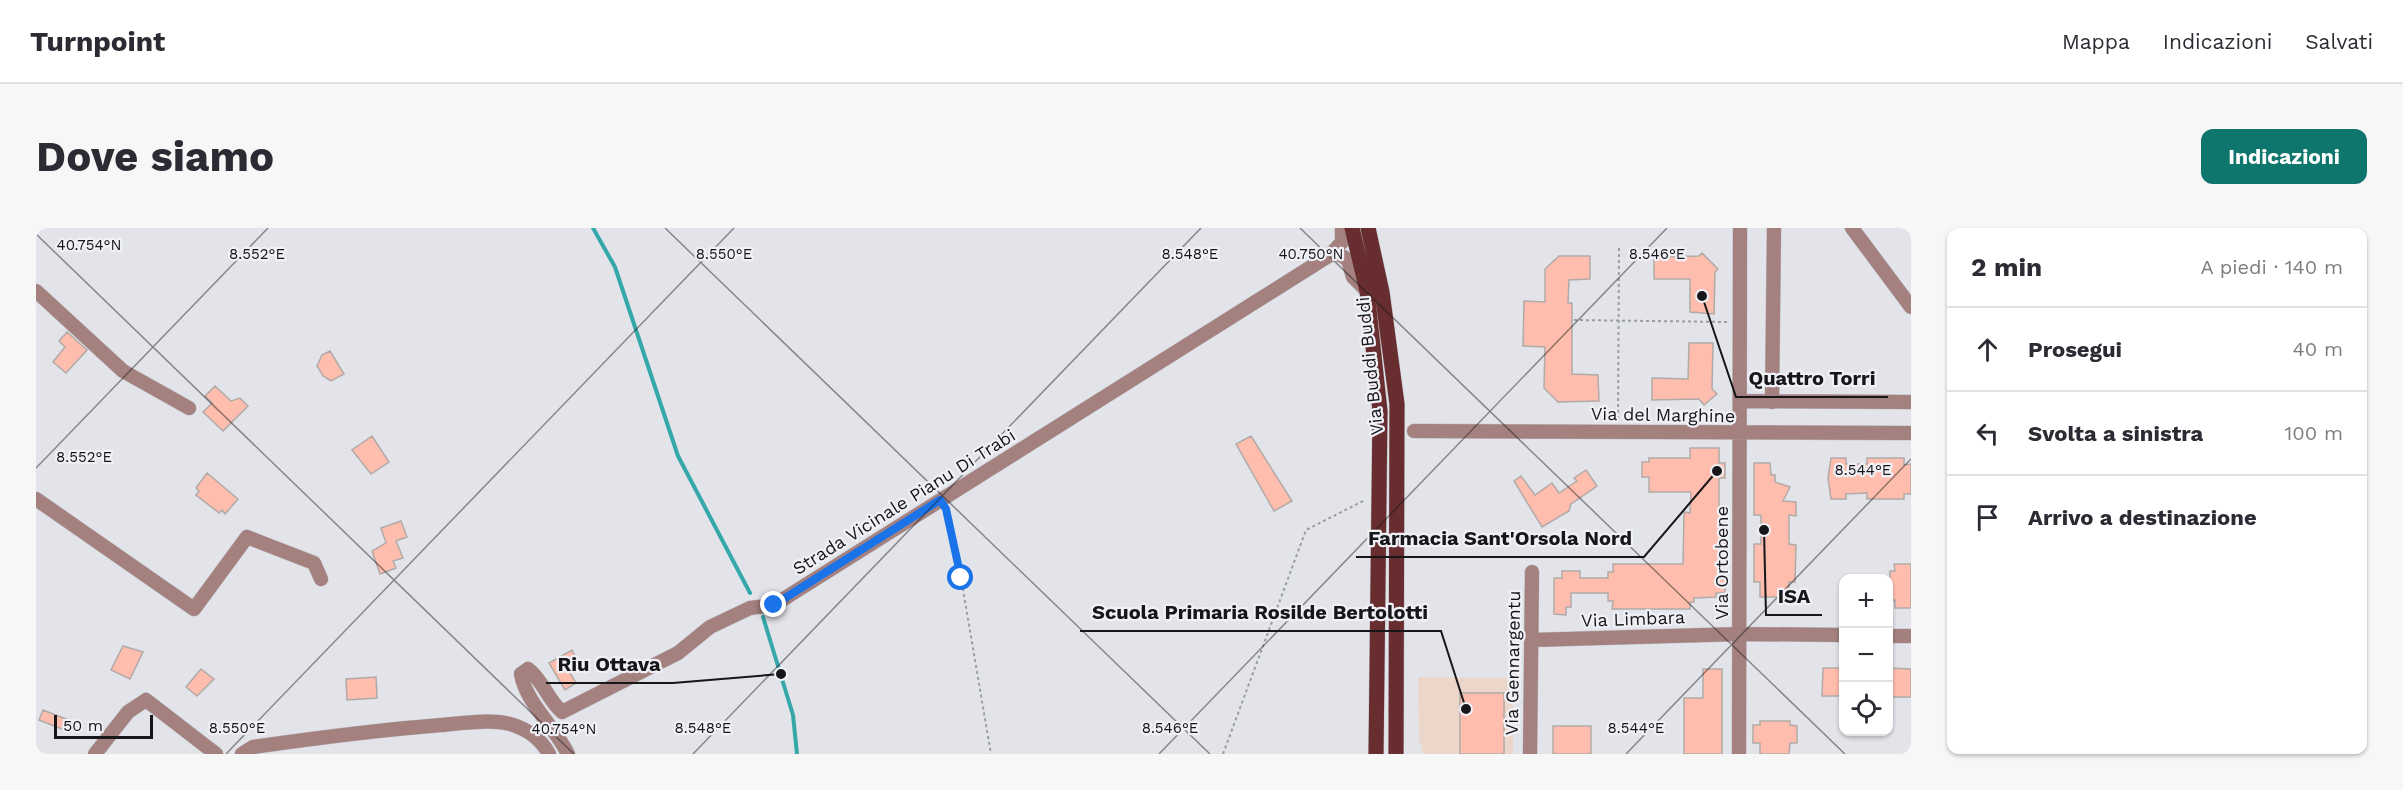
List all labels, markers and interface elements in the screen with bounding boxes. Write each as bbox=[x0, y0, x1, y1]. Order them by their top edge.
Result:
text: Turnpoint bbox=[30, 25, 165, 58]
text: Mappa bbox=[2062, 29, 2130, 54]
text: Indicazioni bbox=[2163, 29, 2272, 54]
text: Salvati bbox=[2305, 29, 2373, 54]
button: Indicazioni bbox=[2201, 129, 2367, 184]
text: Dove siamo bbox=[36, 132, 274, 181]
text: 40.754°N bbox=[56, 236, 122, 254]
text: 8.552°E bbox=[229, 245, 285, 263]
text: 8.550°E bbox=[696, 245, 752, 263]
text: 8.548°E bbox=[1162, 245, 1218, 263]
text: 40.750°N bbox=[1278, 245, 1344, 263]
text: 8.546°E bbox=[1629, 245, 1685, 263]
text: 2 min bbox=[1971, 252, 2042, 282]
text: A piedi · 140 m bbox=[2200, 255, 2343, 279]
street label: Via Buddi Buddi bbox=[1352, 296, 1387, 436]
icon: ahead bbox=[1971, 333, 2004, 366]
text: Prosegui bbox=[2028, 337, 2122, 362]
text: 40 m bbox=[2292, 337, 2343, 361]
callout: Quattro Torri bbox=[1736, 359, 1888, 397]
text: Quattro Torri bbox=[1748, 366, 1876, 390]
street label: Via del Marghine bbox=[1591, 403, 1735, 426]
icon: left bbox=[1971, 417, 2004, 450]
text: Svolta a sinistra bbox=[2028, 421, 2203, 446]
text: 100 m bbox=[2284, 421, 2343, 445]
street label: Strada Vicinale Pianu Di Trabi bbox=[789, 424, 1019, 579]
text: 8.552°E bbox=[56, 448, 112, 466]
text: 8.544°E bbox=[1835, 461, 1891, 479]
icon: arrive bbox=[1971, 501, 2004, 534]
text: Arrivo a destinazione bbox=[2028, 505, 2257, 530]
street label: Via Ortobene bbox=[1711, 506, 1732, 620]
callout: Farmacia Sant'Orsola Nord bbox=[1356, 519, 1644, 557]
text: Farmacia Sant'Orsola Nord bbox=[1368, 526, 1632, 550]
route start bbox=[947, 564, 973, 590]
map controls bbox=[1839, 574, 1893, 736]
button: + bbox=[1839, 574, 1893, 628]
callout: ISA bbox=[1766, 577, 1822, 615]
text: ISA bbox=[1778, 584, 1811, 608]
street label: Via Gennargentu bbox=[1501, 590, 1524, 736]
route end bbox=[760, 591, 786, 617]
callout: Scuola Primaria Rosilde Bertolotti bbox=[1080, 593, 1441, 631]
text: Scuola Primaria Rosilde Bertolotti bbox=[1092, 600, 1428, 624]
street label: Via Limbara bbox=[1581, 606, 1685, 631]
button: − bbox=[1839, 628, 1893, 682]
callout: Riu Ottava bbox=[546, 645, 673, 683]
text: Riu Ottava bbox=[557, 652, 661, 676]
button: locate bbox=[1839, 682, 1893, 736]
scale bar bbox=[54, 712, 153, 739]
text: 50 m bbox=[63, 716, 103, 735]
text: 8.550°E bbox=[209, 719, 265, 737]
text: 8.548°E bbox=[675, 719, 731, 737]
text: 8.546°E bbox=[1142, 719, 1198, 737]
text: 8.544°E bbox=[1608, 719, 1664, 737]
text: 40.754°N bbox=[531, 720, 597, 738]

